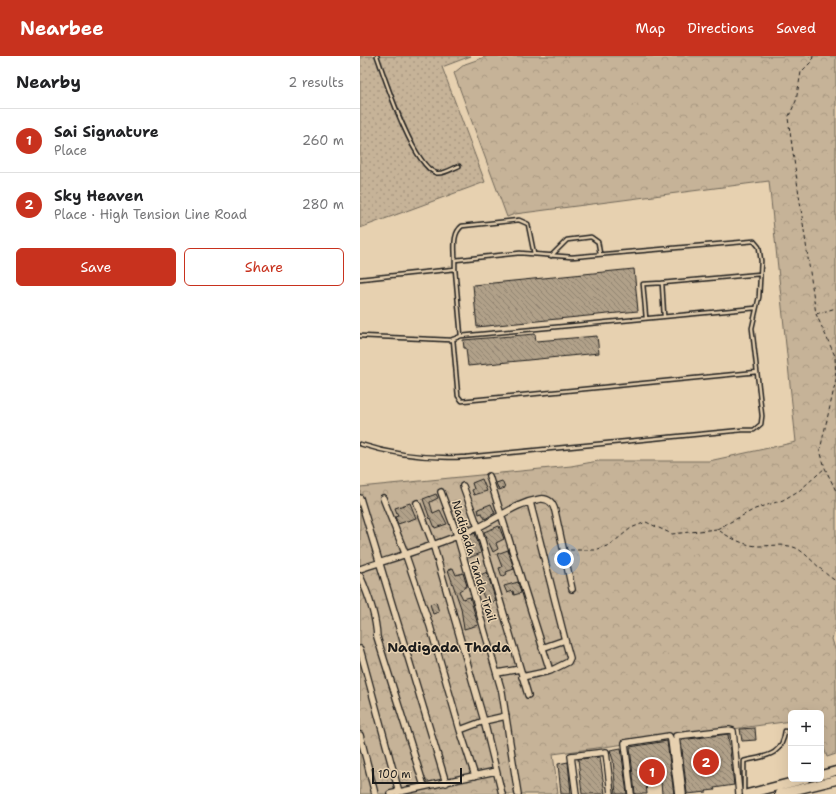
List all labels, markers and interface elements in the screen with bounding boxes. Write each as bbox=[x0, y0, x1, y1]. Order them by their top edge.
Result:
text: Nearbee bbox=[20, 16, 104, 41]
text: Map bbox=[636, 19, 666, 37]
text: Directions bbox=[688, 19, 754, 37]
text: Saved bbox=[776, 19, 816, 37]
text: Nearby bbox=[16, 71, 81, 93]
text: 2 results bbox=[288, 74, 344, 91]
text: Sai Signature bbox=[54, 122, 159, 142]
text: 1 bbox=[26, 132, 32, 149]
text: 260 m bbox=[302, 132, 344, 149]
text: Place bbox=[54, 142, 87, 159]
text: Sky Heaven bbox=[54, 186, 143, 206]
text: 2 bbox=[24, 196, 34, 213]
text: 280 m bbox=[302, 196, 344, 213]
text: Place · High Tension Line Road bbox=[54, 206, 247, 223]
button: Save bbox=[16, 248, 176, 286]
button: Share bbox=[184, 248, 344, 286]
street label: Nadigada Tanda Trail bbox=[448, 498, 500, 624]
your location bbox=[554, 549, 574, 569]
district label: Nadigada Thada bbox=[387, 638, 511, 656]
map controls bbox=[788, 710, 824, 782]
button: + bbox=[788, 710, 824, 746]
button: − bbox=[788, 746, 824, 782]
pin: 2 bbox=[693, 747, 719, 777]
pin: 1 bbox=[639, 757, 665, 787]
scale bar bbox=[372, 766, 462, 785]
text: 100 m bbox=[378, 767, 411, 782]

